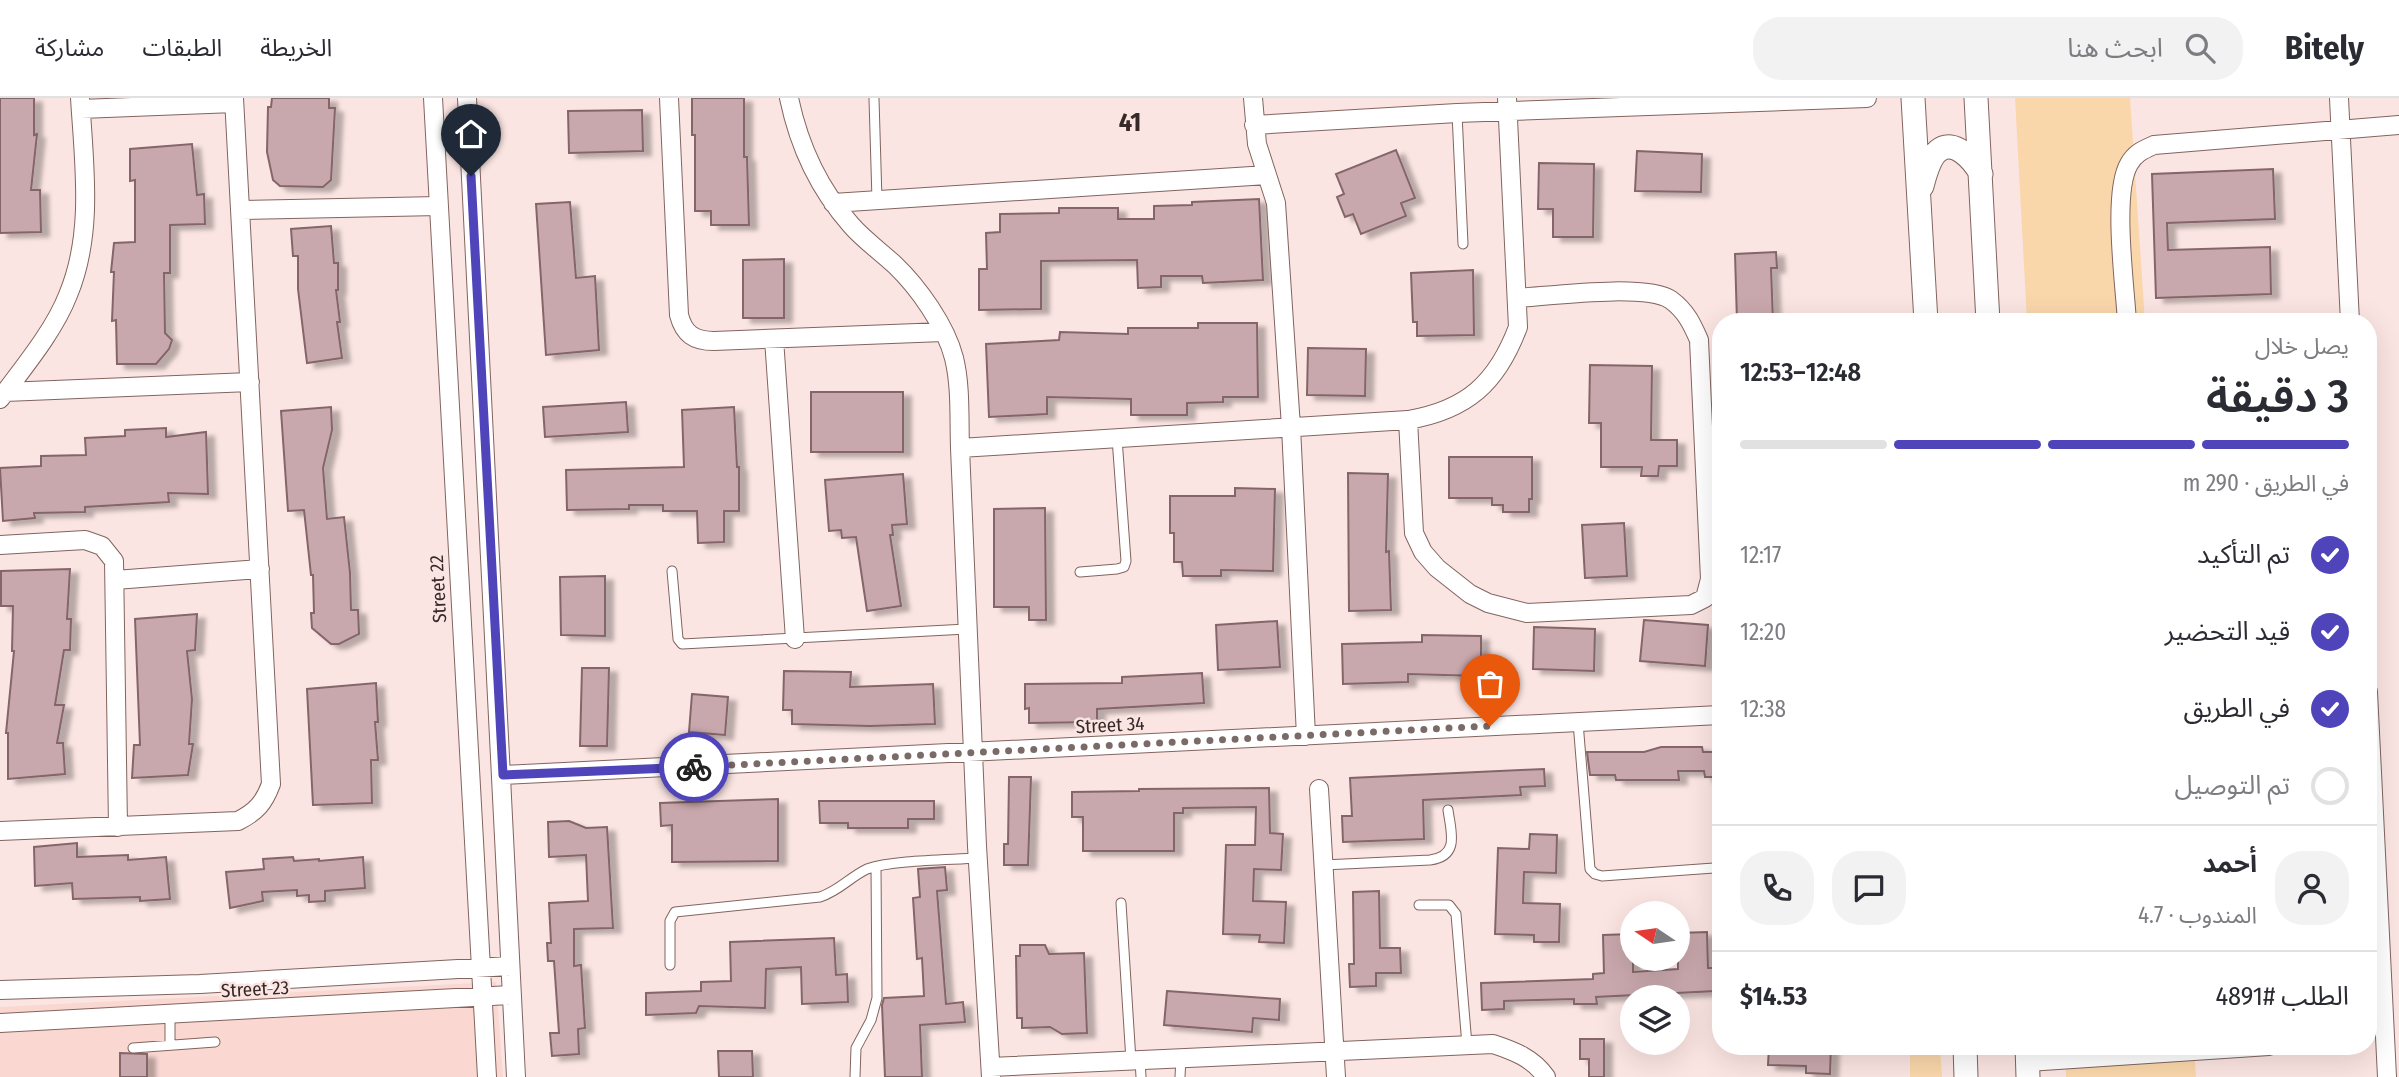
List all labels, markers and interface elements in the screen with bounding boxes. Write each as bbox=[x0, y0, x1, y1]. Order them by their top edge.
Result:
search box bbox=[1753, 17, 2243, 80]
text: Bitely bbox=[2285, 28, 2364, 68]
icon: search bbox=[2181, 29, 2219, 67]
text: ابحث هنا bbox=[2067, 33, 2163, 64]
text: مشاركة bbox=[35, 34, 104, 62]
text: الطبقات bbox=[142, 34, 222, 62]
text: الخريطة bbox=[260, 34, 332, 62]
pin bbox=[441, 104, 501, 176]
district label: 41 bbox=[1119, 107, 1141, 138]
icon: home bbox=[452, 115, 490, 153]
text: يصل خلال bbox=[2255, 332, 2349, 360]
text: 12:48–12:53 bbox=[1740, 357, 1861, 388]
text: 3 دقيقة bbox=[2206, 369, 2349, 424]
text: في الطريق · 290 m bbox=[2183, 469, 2349, 497]
icon: check bbox=[2311, 536, 2349, 574]
text: تم التأكيد bbox=[2197, 539, 2290, 570]
text: 12:17 bbox=[1740, 541, 1781, 569]
street label: Street 22 bbox=[425, 554, 451, 624]
icon: check bbox=[2311, 613, 2349, 651]
text: قيد التحضير bbox=[2165, 616, 2290, 647]
text: 12:20 bbox=[1740, 618, 1786, 646]
pin bbox=[1460, 654, 1520, 726]
icon: bag bbox=[1471, 665, 1509, 703]
icon: check bbox=[2311, 690, 2349, 728]
text: في الطريق bbox=[2183, 693, 2290, 724]
text: 12:38 bbox=[1740, 695, 1786, 723]
street label: Street 34 bbox=[1075, 712, 1145, 738]
courier bbox=[659, 732, 729, 802]
icon: bike bbox=[675, 748, 713, 786]
text: تم التوصيل bbox=[2174, 770, 2290, 801]
text: أحمد bbox=[2203, 848, 2257, 879]
button: phone bbox=[1740, 851, 1814, 925]
button: chat bbox=[1832, 851, 1906, 925]
button: person bbox=[2275, 851, 2349, 925]
north arrow bbox=[1620, 901, 1690, 971]
map controls bbox=[1620, 901, 1690, 1055]
text: المندوب · 4.7 bbox=[2138, 901, 2257, 929]
street label: Street 23 bbox=[220, 976, 290, 1002]
text: $14.53 bbox=[1740, 981, 1807, 1012]
text: الطلب #4891 bbox=[2215, 981, 2349, 1012]
button: layers bbox=[1620, 985, 1690, 1055]

